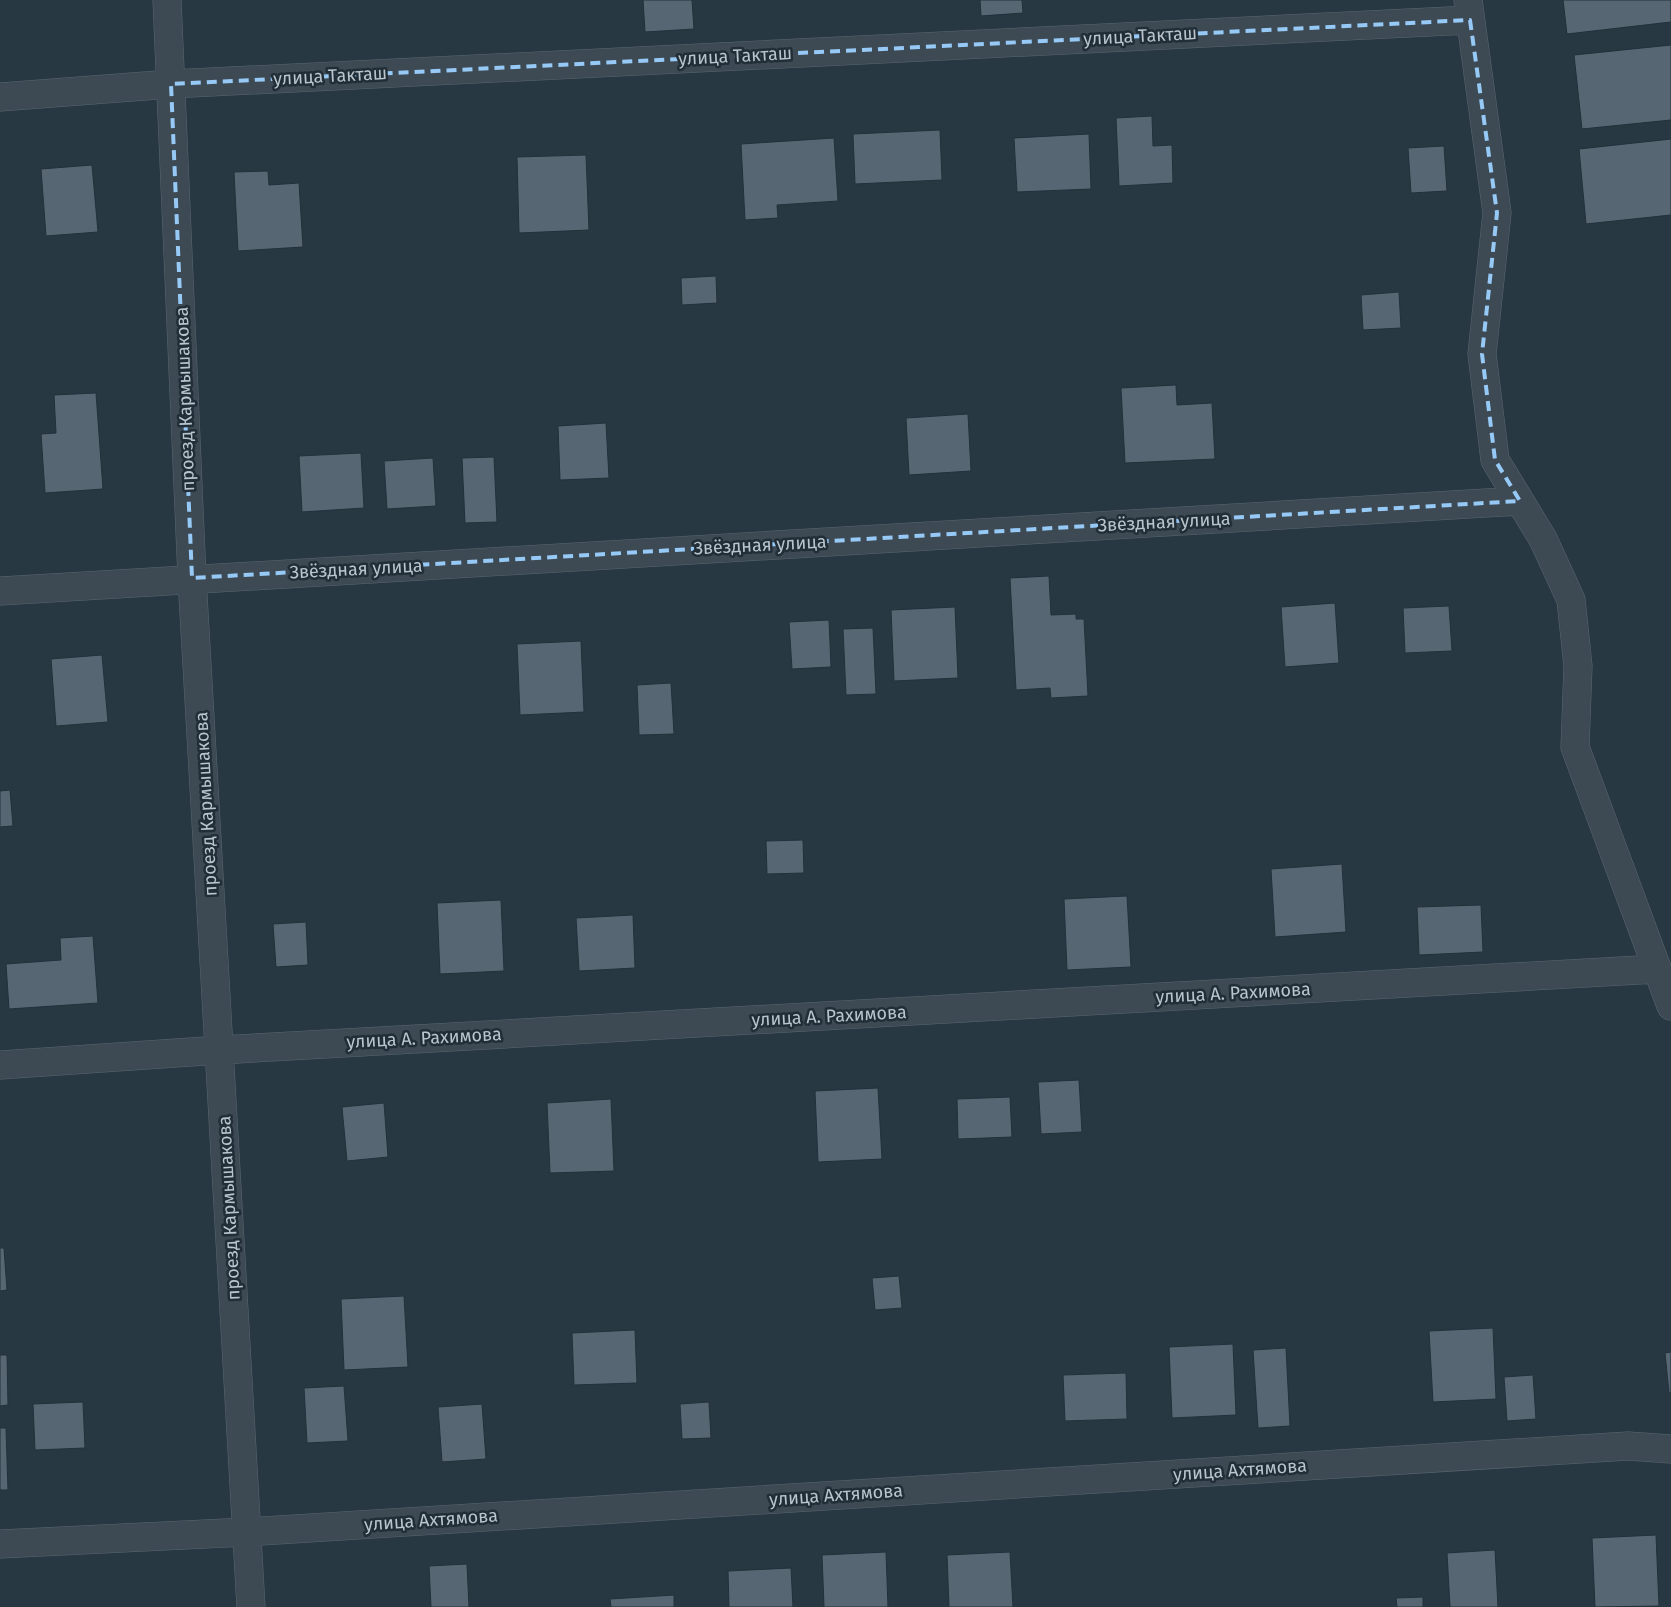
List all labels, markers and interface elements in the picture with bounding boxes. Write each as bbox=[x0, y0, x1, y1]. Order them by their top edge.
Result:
street label: улица Такташ bbox=[1083, 22, 1197, 50]
street label: улица Такташ bbox=[678, 42, 792, 70]
street label: улица Такташ bbox=[273, 62, 387, 90]
street label: проезд Кармышакова bbox=[171, 306, 199, 492]
street label: Звёздная улица bbox=[1097, 508, 1231, 536]
street label: Звёздная улица bbox=[693, 531, 827, 559]
street label: Звёздная улица bbox=[289, 555, 423, 583]
street label: проезд Кармышакова bbox=[190, 711, 222, 897]
street label: улица А. Рахимова bbox=[1155, 978, 1311, 1008]
street label: улица А. Рахимова bbox=[751, 1001, 907, 1031]
street label: улица А. Рахимова bbox=[346, 1023, 502, 1053]
street label: проезд Кармышакова bbox=[213, 1115, 245, 1301]
street label: улица Ахтямова bbox=[1172, 1454, 1308, 1486]
street label: улица Ахтямова bbox=[768, 1479, 904, 1511]
street label: улица Ахтямова bbox=[363, 1504, 499, 1536]

